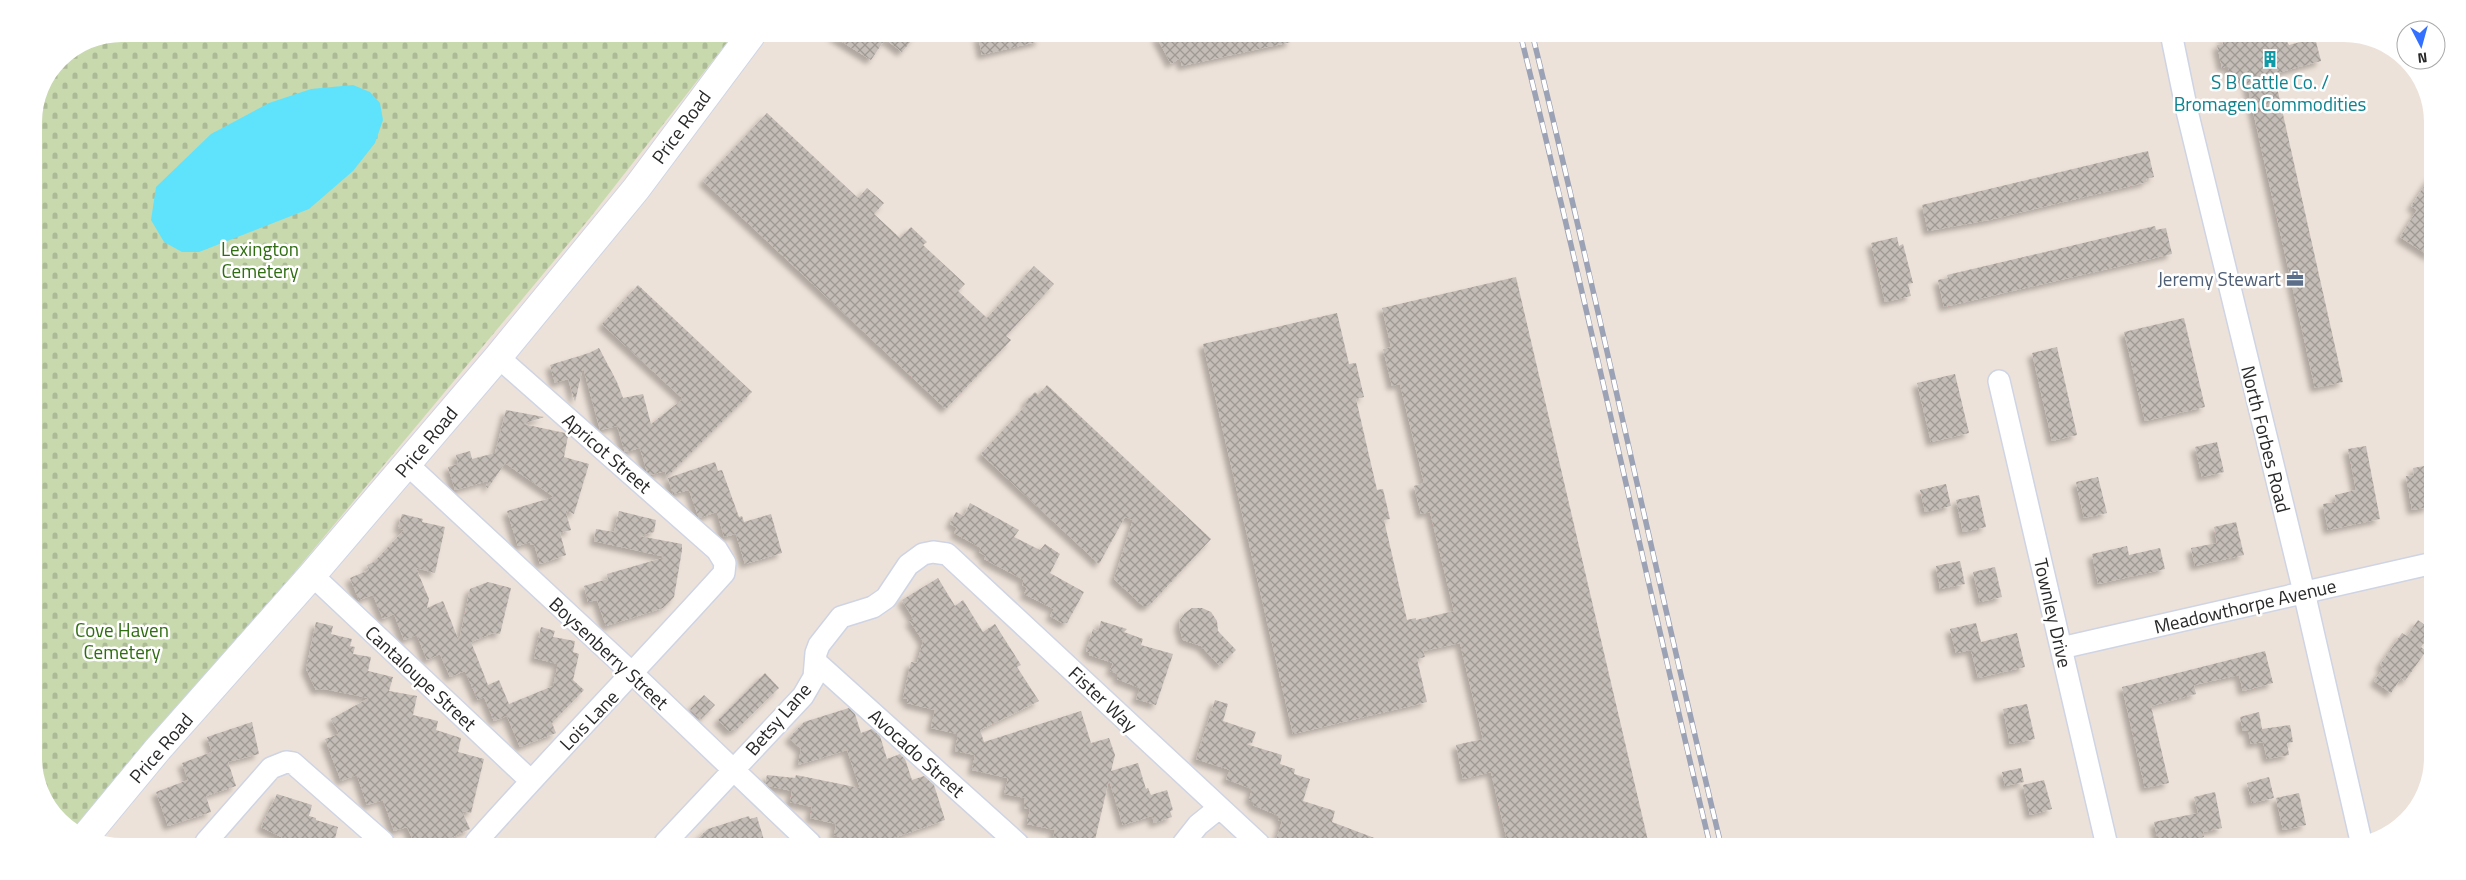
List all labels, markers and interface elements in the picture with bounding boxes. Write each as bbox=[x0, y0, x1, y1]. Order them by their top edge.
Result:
north arrow bbox=[2396, 20, 2446, 70]
text: N bbox=[2416, 47, 2428, 69]
building icon: S B Cattle Co. / Bromagen Commodities bbox=[2260, 49, 2280, 69]
place label: S B Cattle Co. / Bromagen Commodities bbox=[2174, 67, 2367, 118]
street label: Price Road bbox=[644, 84, 717, 170]
park label: Lexington Cemetery bbox=[221, 234, 299, 285]
place label: Jeremy Stewart bbox=[2157, 264, 2281, 293]
office icon: Jeremy Stewart bbox=[2285, 269, 2305, 289]
street label: North Forbes Road bbox=[2234, 362, 2299, 515]
street label: Price Road bbox=[387, 400, 464, 484]
street label: Apricot Street bbox=[556, 406, 659, 500]
street label: Townley Drive bbox=[2027, 555, 2080, 671]
street label: Meadowthorpe Avenue bbox=[2151, 570, 2339, 641]
street label: Boysenberry Street bbox=[543, 589, 676, 716]
park label: Cove Haven Cemetery bbox=[75, 615, 169, 666]
street label: Cantaloupe Street bbox=[359, 618, 484, 737]
street label: Fister Way bbox=[1062, 659, 1144, 738]
street label: Betsy Lane bbox=[738, 676, 818, 762]
street label: Lois Lane bbox=[552, 683, 625, 757]
street label: Avocado Street bbox=[863, 701, 972, 804]
street label: Price Road bbox=[122, 706, 199, 789]

